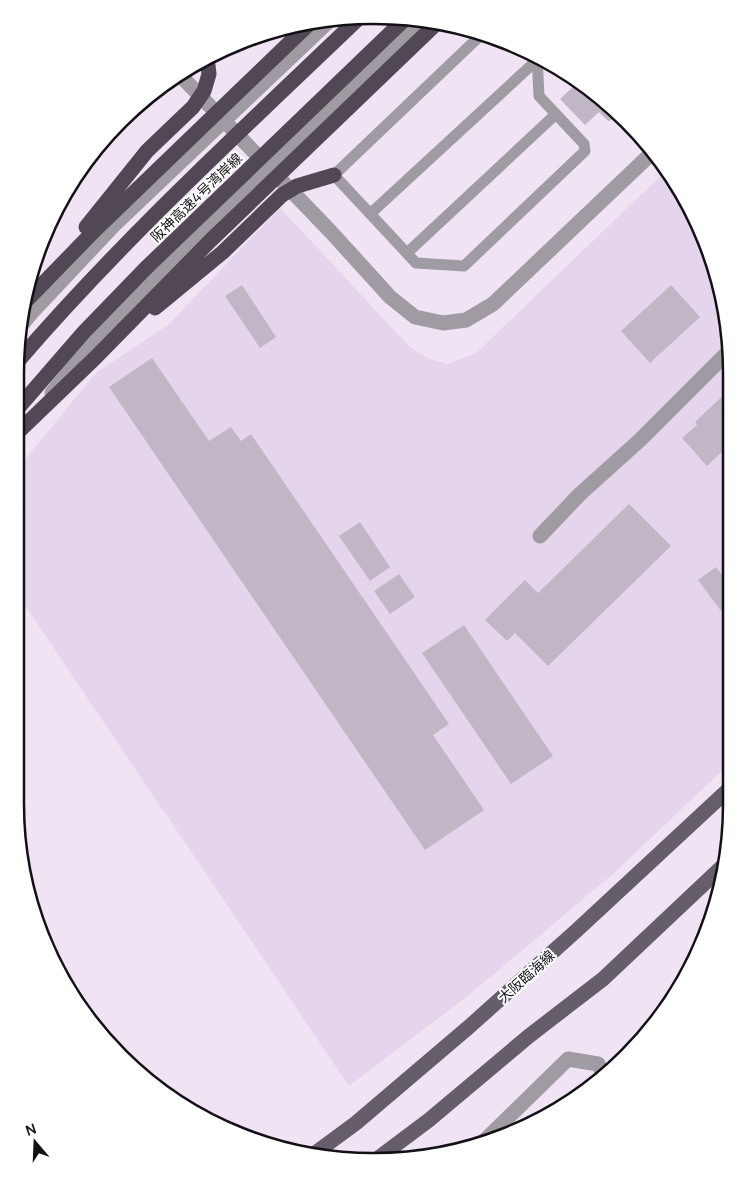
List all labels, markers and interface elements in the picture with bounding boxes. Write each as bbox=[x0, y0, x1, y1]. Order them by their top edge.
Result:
street label: 阪神高速4号湾岸線 bbox=[146, 148, 246, 246]
street label: 大阪臨海線 bbox=[494, 946, 558, 1006]
north arrow bbox=[10, 1117, 60, 1167]
text: N bbox=[23, 1119, 38, 1140]

